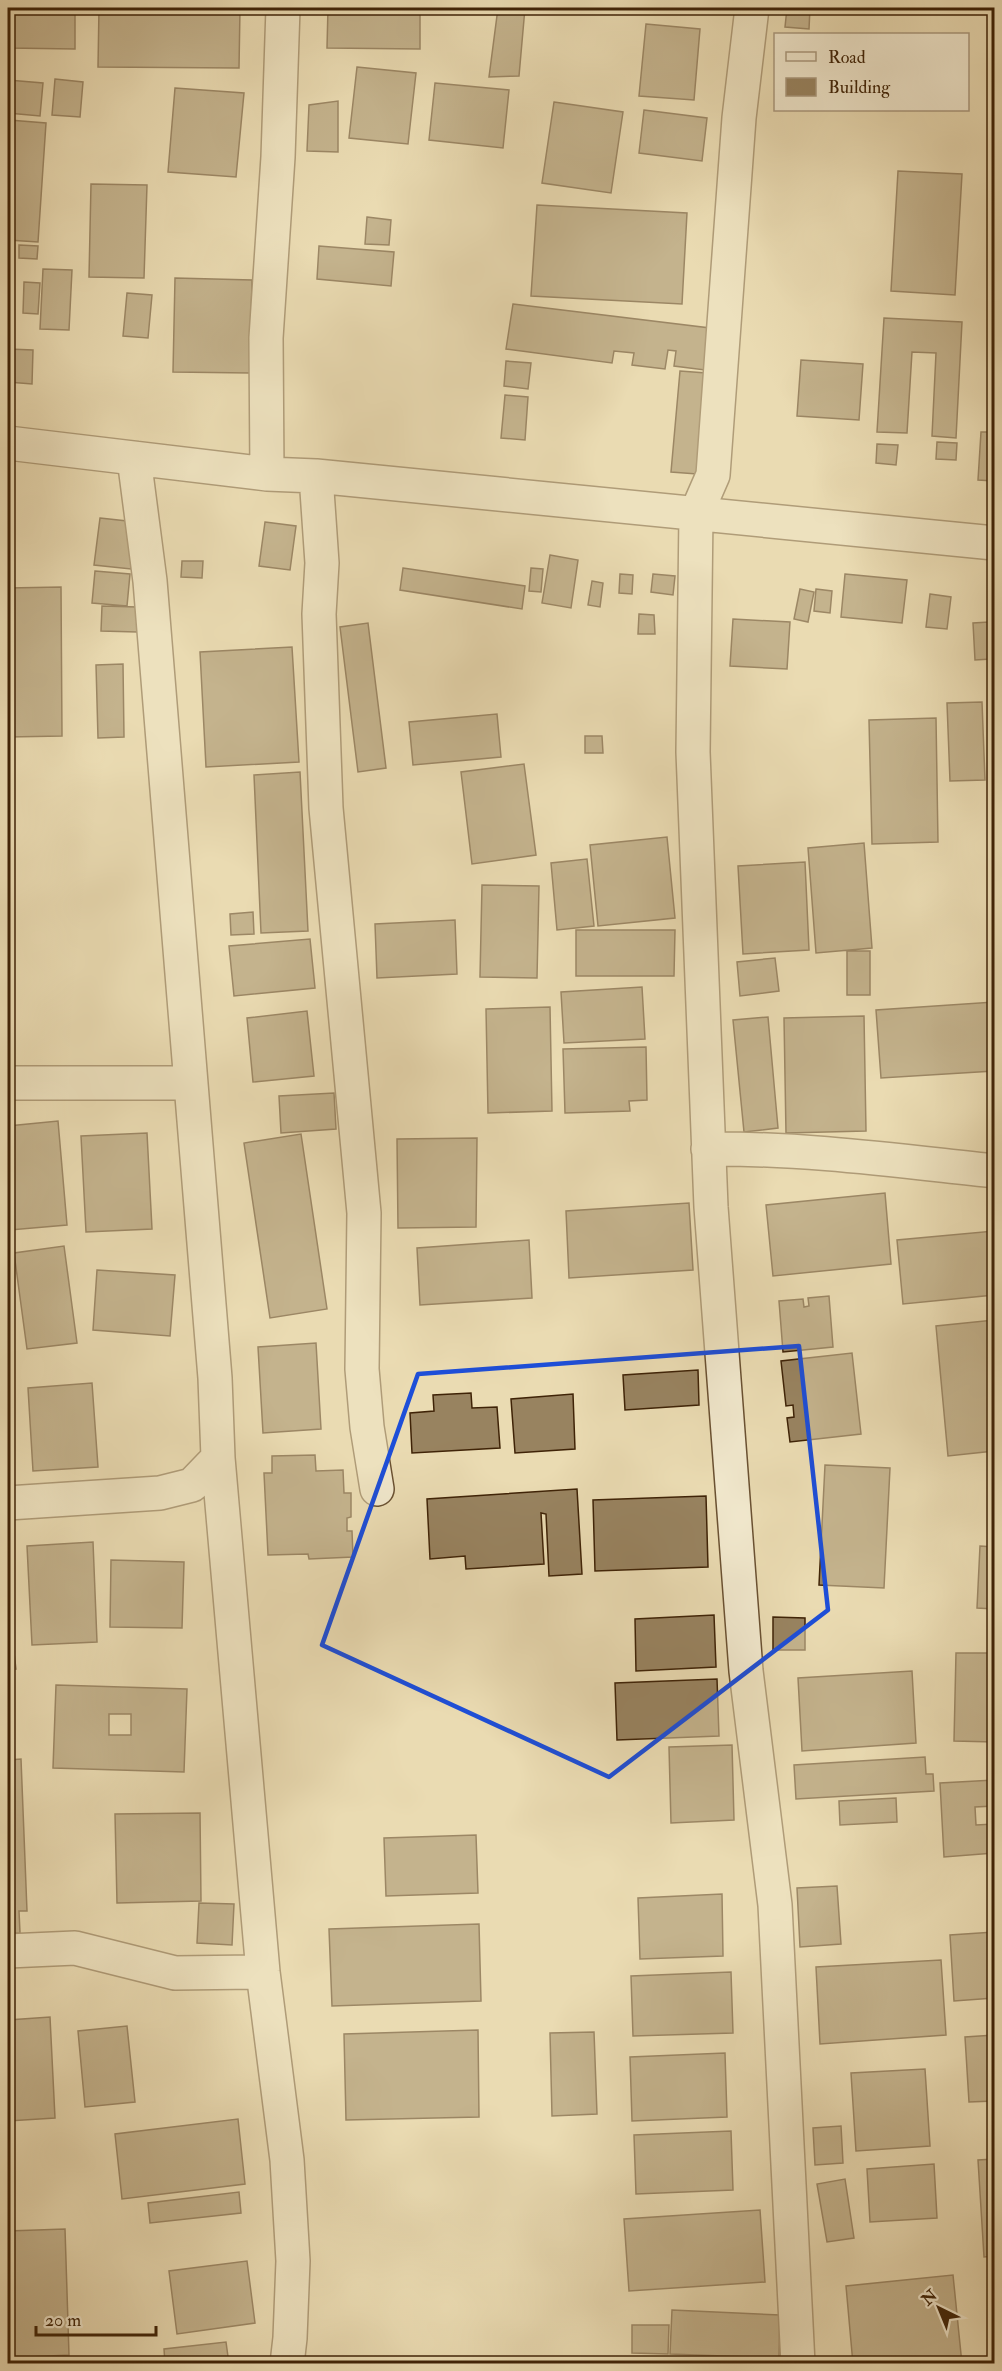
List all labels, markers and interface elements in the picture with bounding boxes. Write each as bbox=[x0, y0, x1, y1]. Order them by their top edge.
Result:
legend bbox=[774, 33, 969, 111]
text: Road bbox=[828, 46, 866, 69]
text: Building bbox=[828, 76, 891, 99]
north arrow bbox=[909, 2278, 969, 2338]
text: N bbox=[917, 2285, 942, 2311]
scale bar bbox=[36, 2299, 156, 2337]
text: 20 m bbox=[45, 2309, 81, 2332]

